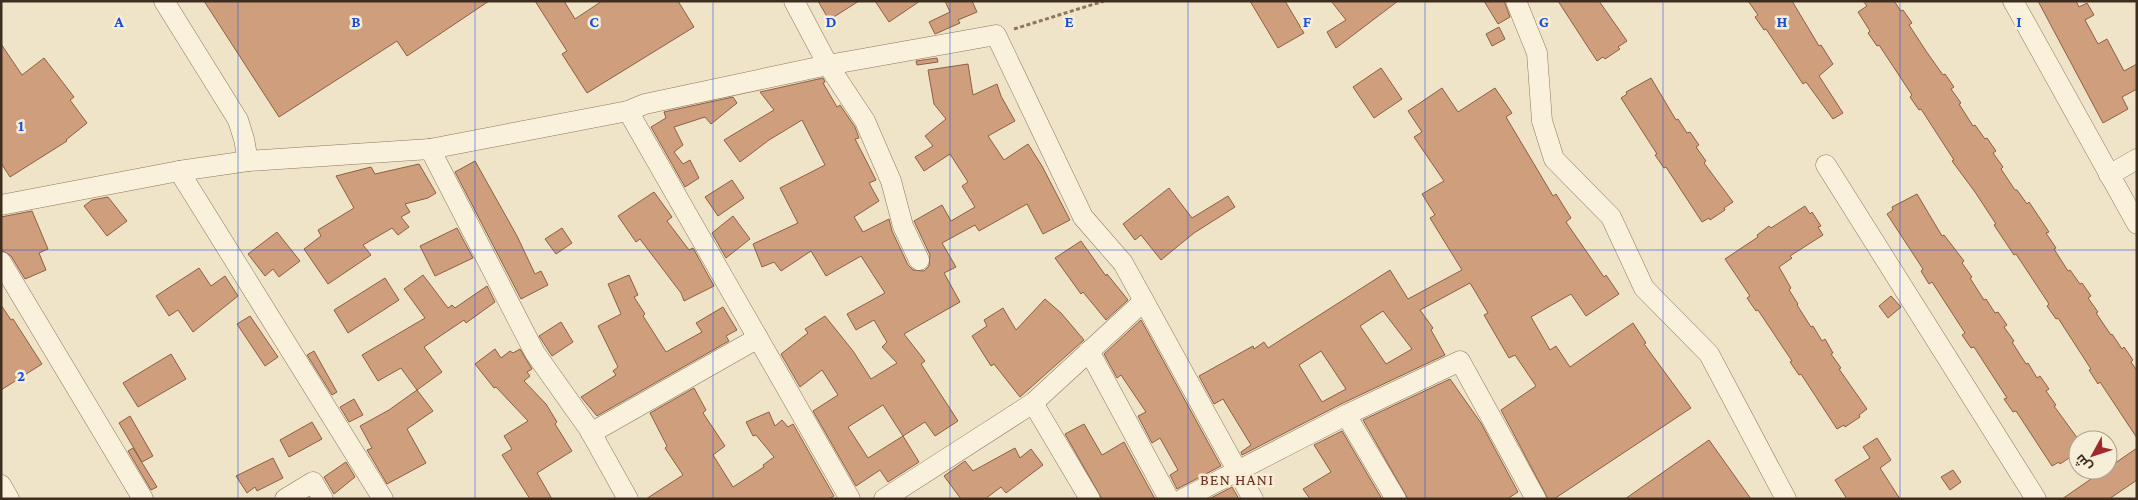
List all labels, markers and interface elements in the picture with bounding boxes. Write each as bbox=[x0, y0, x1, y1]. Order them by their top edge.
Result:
text: A bbox=[113, 13, 124, 30]
text: B bbox=[351, 13, 361, 30]
text: C bbox=[589, 13, 599, 30]
text: D bbox=[825, 13, 837, 30]
text: E bbox=[1064, 13, 1074, 30]
text: F bbox=[1303, 13, 1312, 30]
text: G bbox=[1539, 13, 1549, 30]
text: H bbox=[1777, 13, 1788, 30]
text: I bbox=[2016, 13, 2022, 30]
text: 1 bbox=[18, 117, 24, 134]
text: 2 bbox=[17, 367, 25, 384]
north arrow bbox=[2068, 430, 2118, 480]
text: ش bbox=[2071, 451, 2096, 475]
district label: BEN HANI bbox=[1200, 471, 1274, 488]

